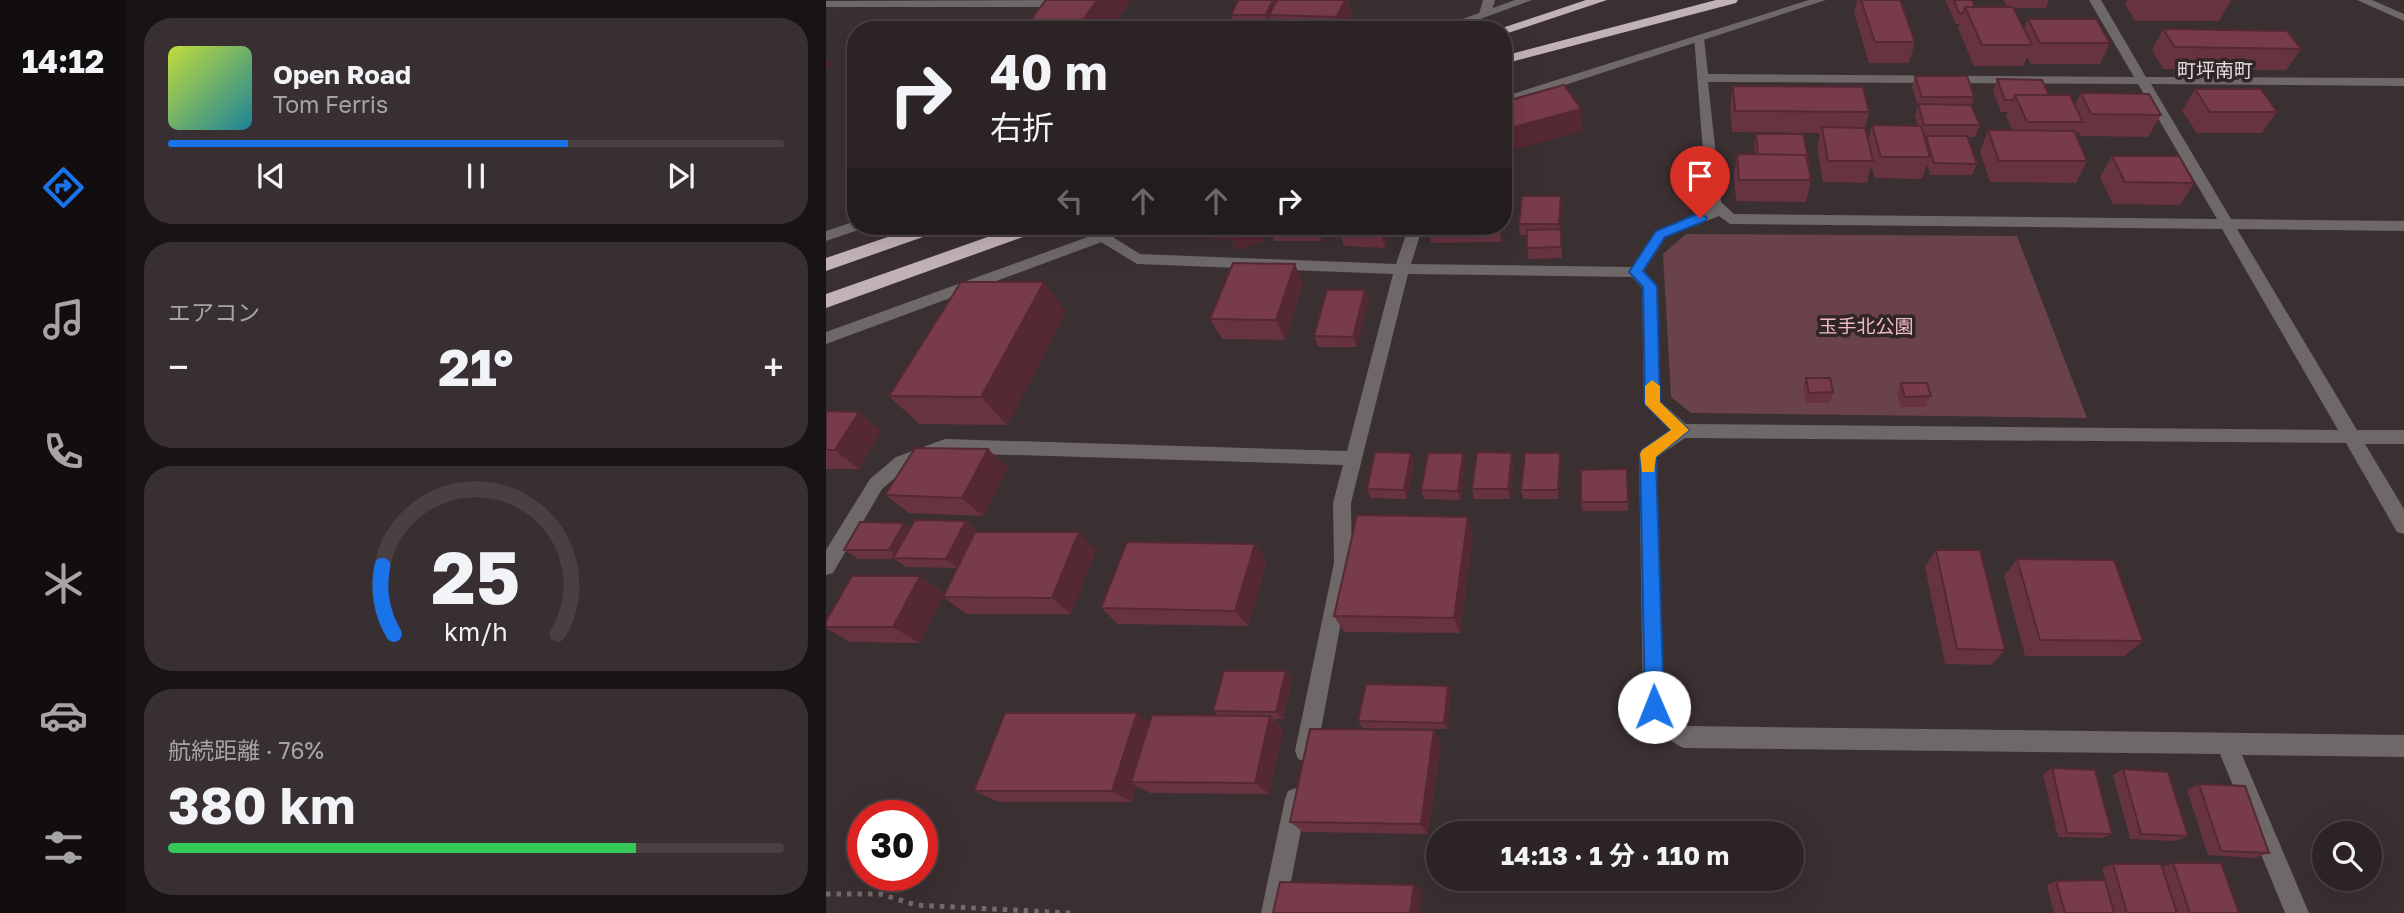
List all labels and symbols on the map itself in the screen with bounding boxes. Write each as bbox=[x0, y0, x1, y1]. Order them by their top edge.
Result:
district label: 町坪南町 bbox=[2177, 58, 2253, 81]
pin bbox=[1670, 146, 1730, 218]
park label: 玉手北公園 bbox=[1818, 314, 1914, 337]
position arrow bbox=[1617, 670, 1691, 744]
speed limit sign: 30 bbox=[847, 800, 938, 891]

